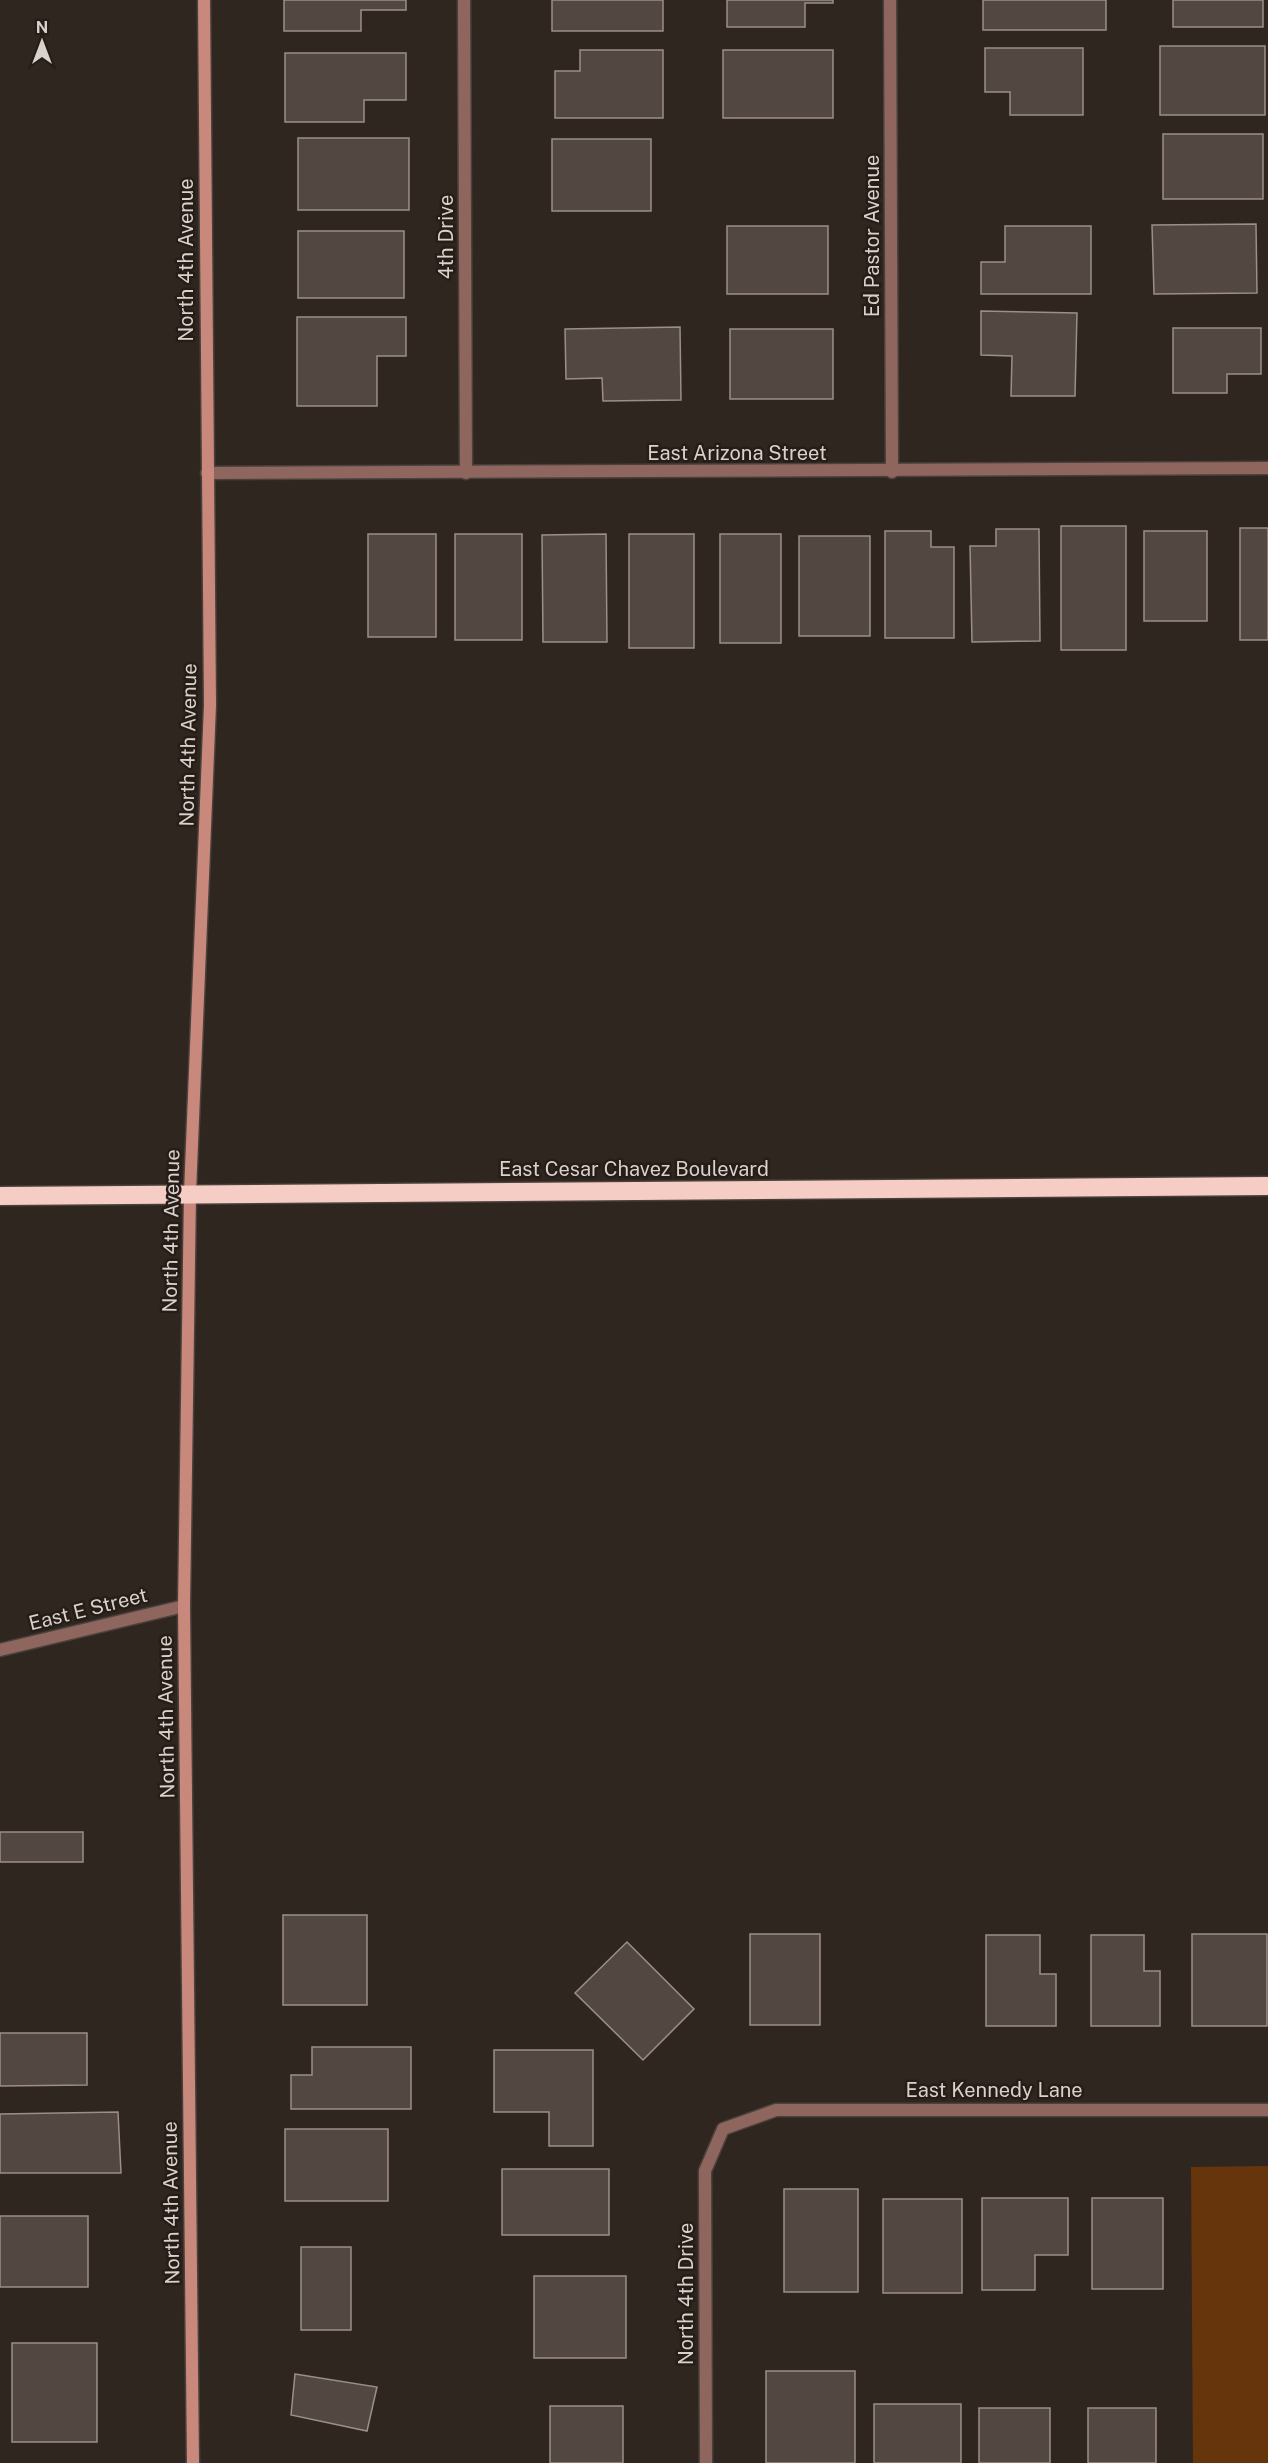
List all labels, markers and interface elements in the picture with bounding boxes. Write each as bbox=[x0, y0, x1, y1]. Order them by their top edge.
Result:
north arrow bbox=[12, 12, 72, 72]
text: N bbox=[36, 18, 48, 37]
street label: Ed Pastor Avenue bbox=[860, 155, 884, 317]
street label: North 4th Avenue bbox=[174, 178, 198, 342]
street label: 4th Drive bbox=[434, 195, 458, 279]
street label: East Arizona Street bbox=[647, 441, 827, 465]
street label: North 4th Avenue bbox=[175, 663, 201, 827]
street label: North 4th Avenue bbox=[158, 1149, 184, 1313]
street label: East Cesar Chavez Boulevard bbox=[499, 1157, 769, 1181]
street label: East E Street bbox=[26, 1583, 150, 1635]
street label: North 4th Avenue bbox=[153, 1635, 179, 1799]
street label: East Kennedy Lane bbox=[905, 2078, 1083, 2102]
street label: North 4th Avenue bbox=[158, 2121, 184, 2285]
street label: North 4th Drive bbox=[674, 2223, 698, 2365]

